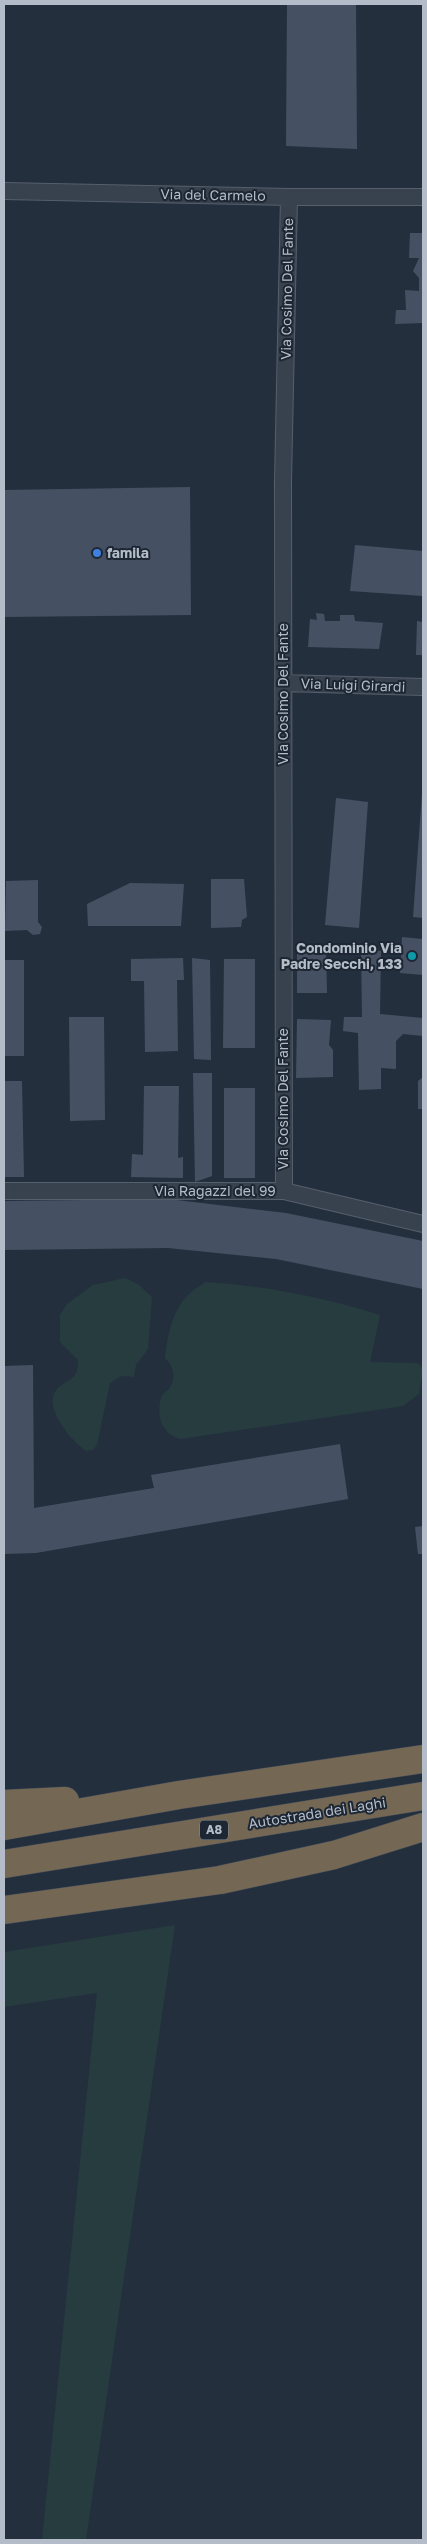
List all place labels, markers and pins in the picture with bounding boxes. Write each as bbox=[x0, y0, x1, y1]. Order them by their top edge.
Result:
place label: famila bbox=[107, 544, 149, 561]
marker: famila bbox=[91, 547, 103, 559]
place label: Condominio Via Padre Secchi, 133 bbox=[281, 939, 402, 972]
marker: Condominio Via Padre Secchi, 133 bbox=[406, 950, 418, 962]

